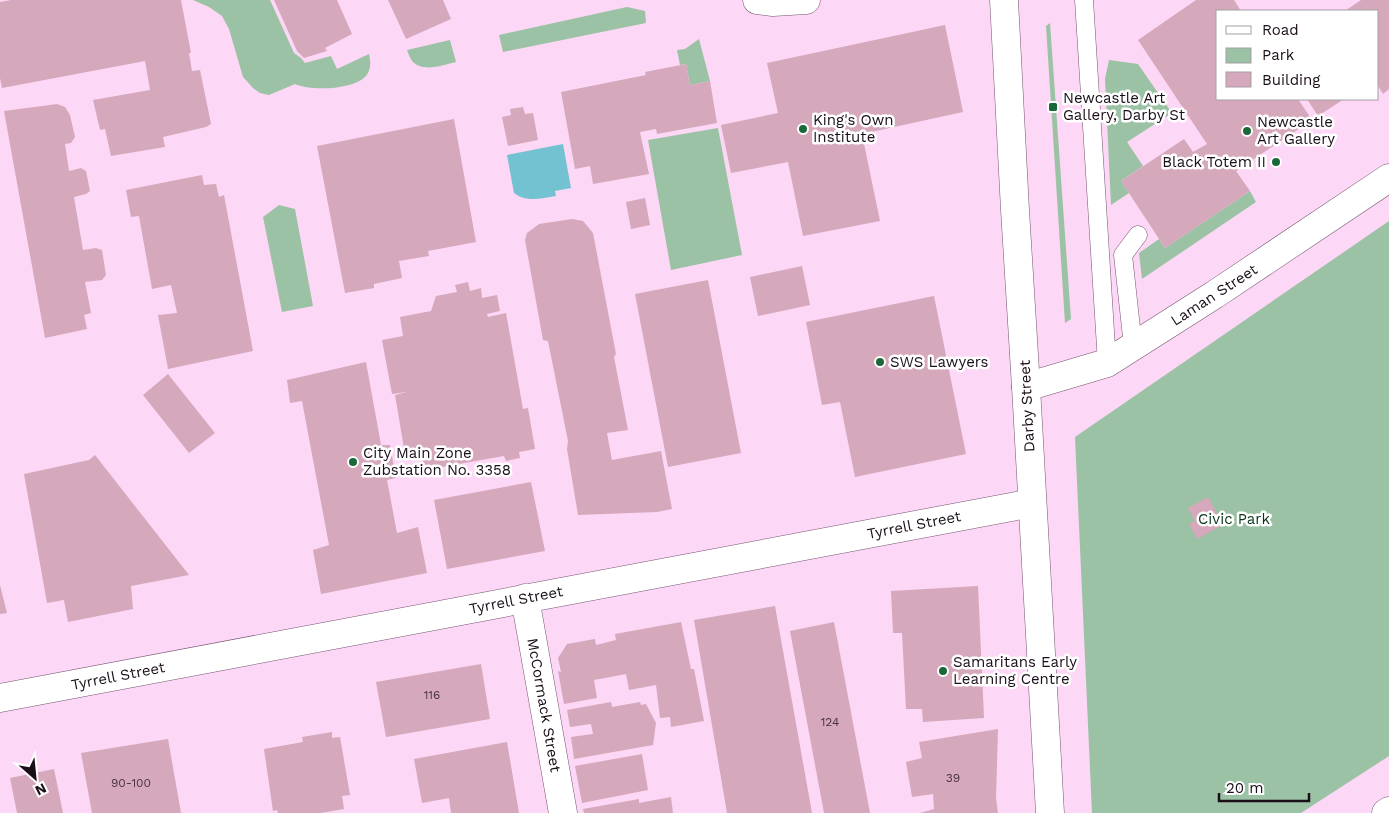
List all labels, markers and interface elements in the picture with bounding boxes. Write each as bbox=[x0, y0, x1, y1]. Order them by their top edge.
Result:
legend bbox=[1216, 10, 1379, 100]
text: Road bbox=[1262, 21, 1299, 39]
text: Park bbox=[1262, 46, 1295, 64]
text: Building bbox=[1262, 71, 1320, 89]
place label: Newcastle Art Gallery, Darby St bbox=[1063, 89, 1186, 124]
marker: Newcastle Art Gallery, Darby St bbox=[1047, 101, 1059, 113]
place label: King's Own Institute bbox=[813, 111, 893, 146]
place label: Newcastle Art Gallery bbox=[1257, 113, 1335, 148]
marker: King's Own Institute bbox=[797, 123, 809, 135]
marker: Newcastle Art Gallery bbox=[1241, 125, 1253, 137]
place label: Black Totem II bbox=[1162, 153, 1266, 171]
marker: Black Totem II bbox=[1270, 156, 1282, 168]
street label: Laman Street bbox=[1167, 260, 1261, 330]
place label: SWS Lawyers bbox=[890, 353, 989, 371]
marker: SWS Lawyers bbox=[874, 356, 886, 368]
street label: Darby Street bbox=[1016, 359, 1038, 453]
place label: City Main Zone Zubstation No. 3358 bbox=[363, 444, 511, 479]
marker: City Main Zone Zubstation No. 3358 bbox=[347, 456, 359, 468]
street label: Tyrrell Street bbox=[866, 507, 963, 543]
park label: Civic Park bbox=[1198, 510, 1270, 528]
street label: Tyrrell Street bbox=[468, 582, 565, 618]
street label: McCormack Street bbox=[523, 636, 565, 774]
place label: Samaritans Early Learning Centre bbox=[953, 653, 1077, 688]
street label: Tyrrell Street bbox=[70, 658, 167, 694]
marker: Samaritans Early Learning Centre bbox=[937, 665, 949, 677]
house number: 116 bbox=[424, 688, 440, 702]
house number: 124 bbox=[821, 715, 839, 729]
north arrow bbox=[10, 753, 60, 803]
scale bar bbox=[1219, 770, 1309, 802]
house number: 39 bbox=[946, 771, 960, 785]
house number: 90-100 bbox=[111, 776, 151, 790]
text: 20 m bbox=[1226, 779, 1264, 797]
text: N bbox=[33, 780, 49, 799]

